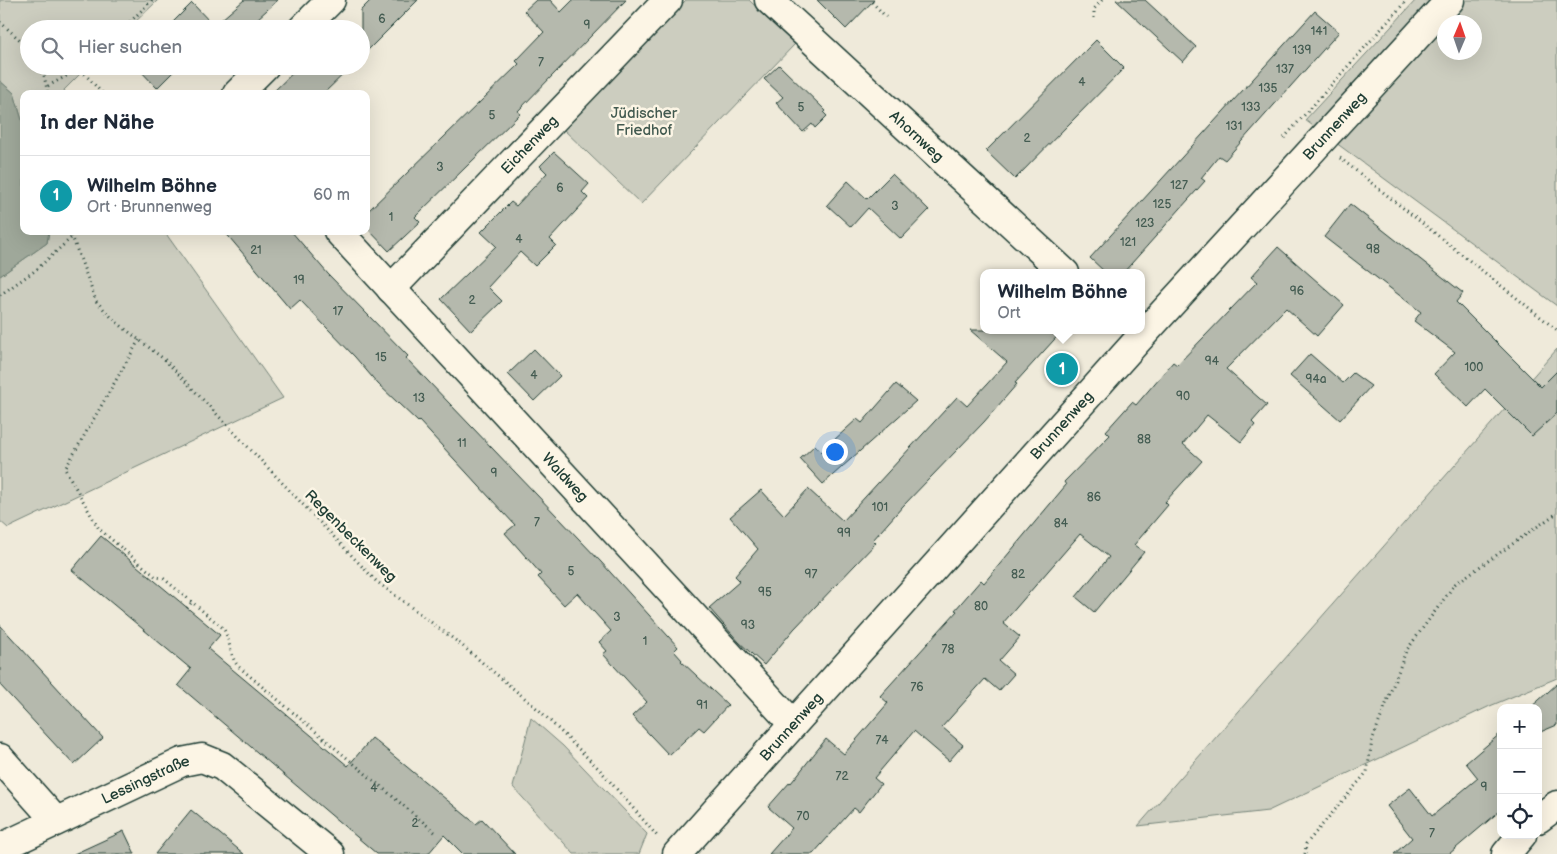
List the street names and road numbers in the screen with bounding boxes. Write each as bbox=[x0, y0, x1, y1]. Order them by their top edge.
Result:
street label: Brunnenweg bbox=[1299, 88, 1371, 164]
street label: Ahornweg bbox=[885, 107, 948, 166]
street label: Eichenweg bbox=[497, 112, 562, 178]
street label: Brunnenweg bbox=[1026, 387, 1098, 464]
street label: Waldweg bbox=[537, 449, 592, 506]
street label: Regenbeckenweg bbox=[300, 486, 401, 587]
street label: Brunnenweg bbox=[756, 689, 827, 765]
street label: Lessingstraße bbox=[99, 752, 191, 809]

